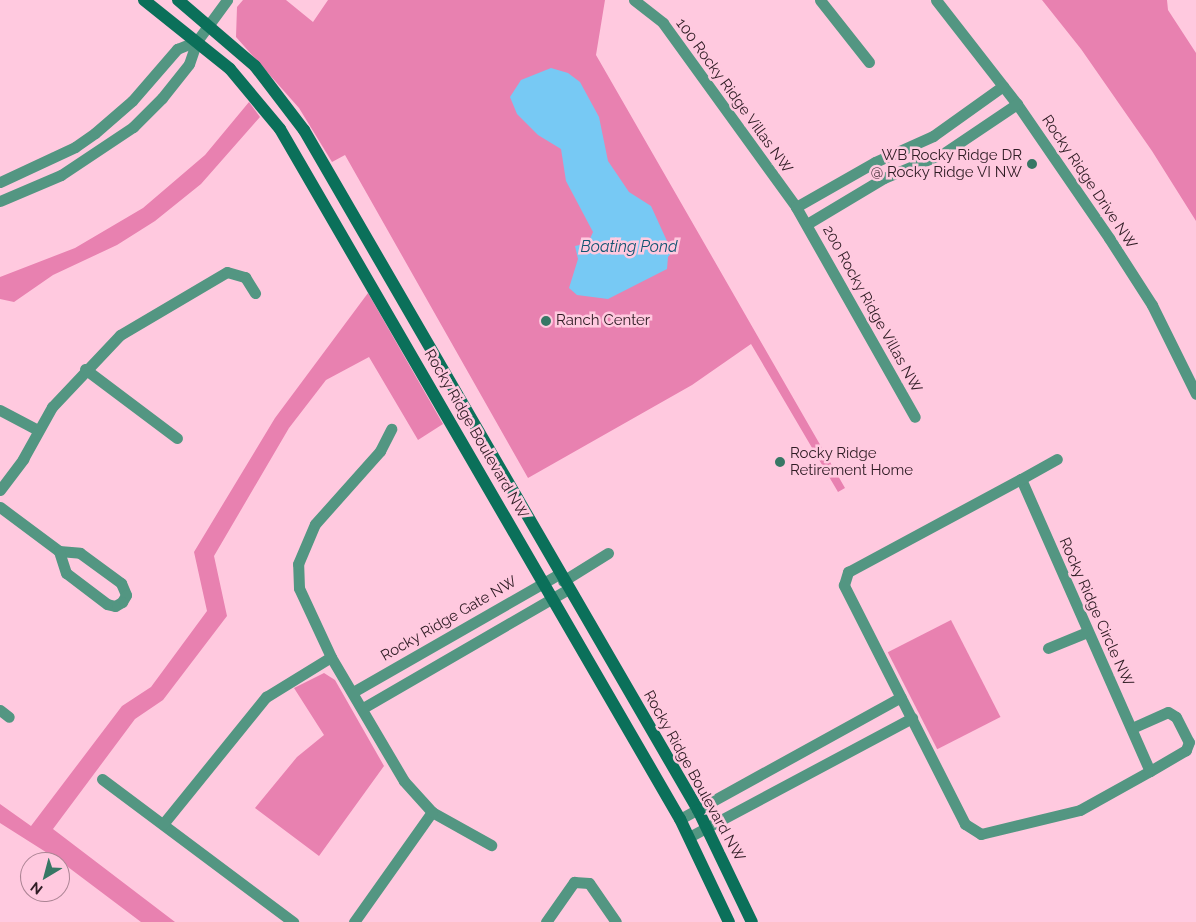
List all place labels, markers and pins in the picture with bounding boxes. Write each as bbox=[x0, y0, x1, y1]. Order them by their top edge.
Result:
place label: WB Rocky Ridge DR @ Rocky Ridge VI NW bbox=[870, 146, 1022, 181]
marker: WB Rocky Ridge DR @ Rocky Ridge VI NW bbox=[1026, 158, 1038, 170]
place label: Ranch Center bbox=[556, 312, 650, 330]
marker: Ranch Center bbox=[540, 315, 552, 327]
place label: Rocky Ridge Retirement Home bbox=[790, 444, 913, 479]
marker: Rocky Ridge Retirement Home bbox=[774, 456, 786, 468]

